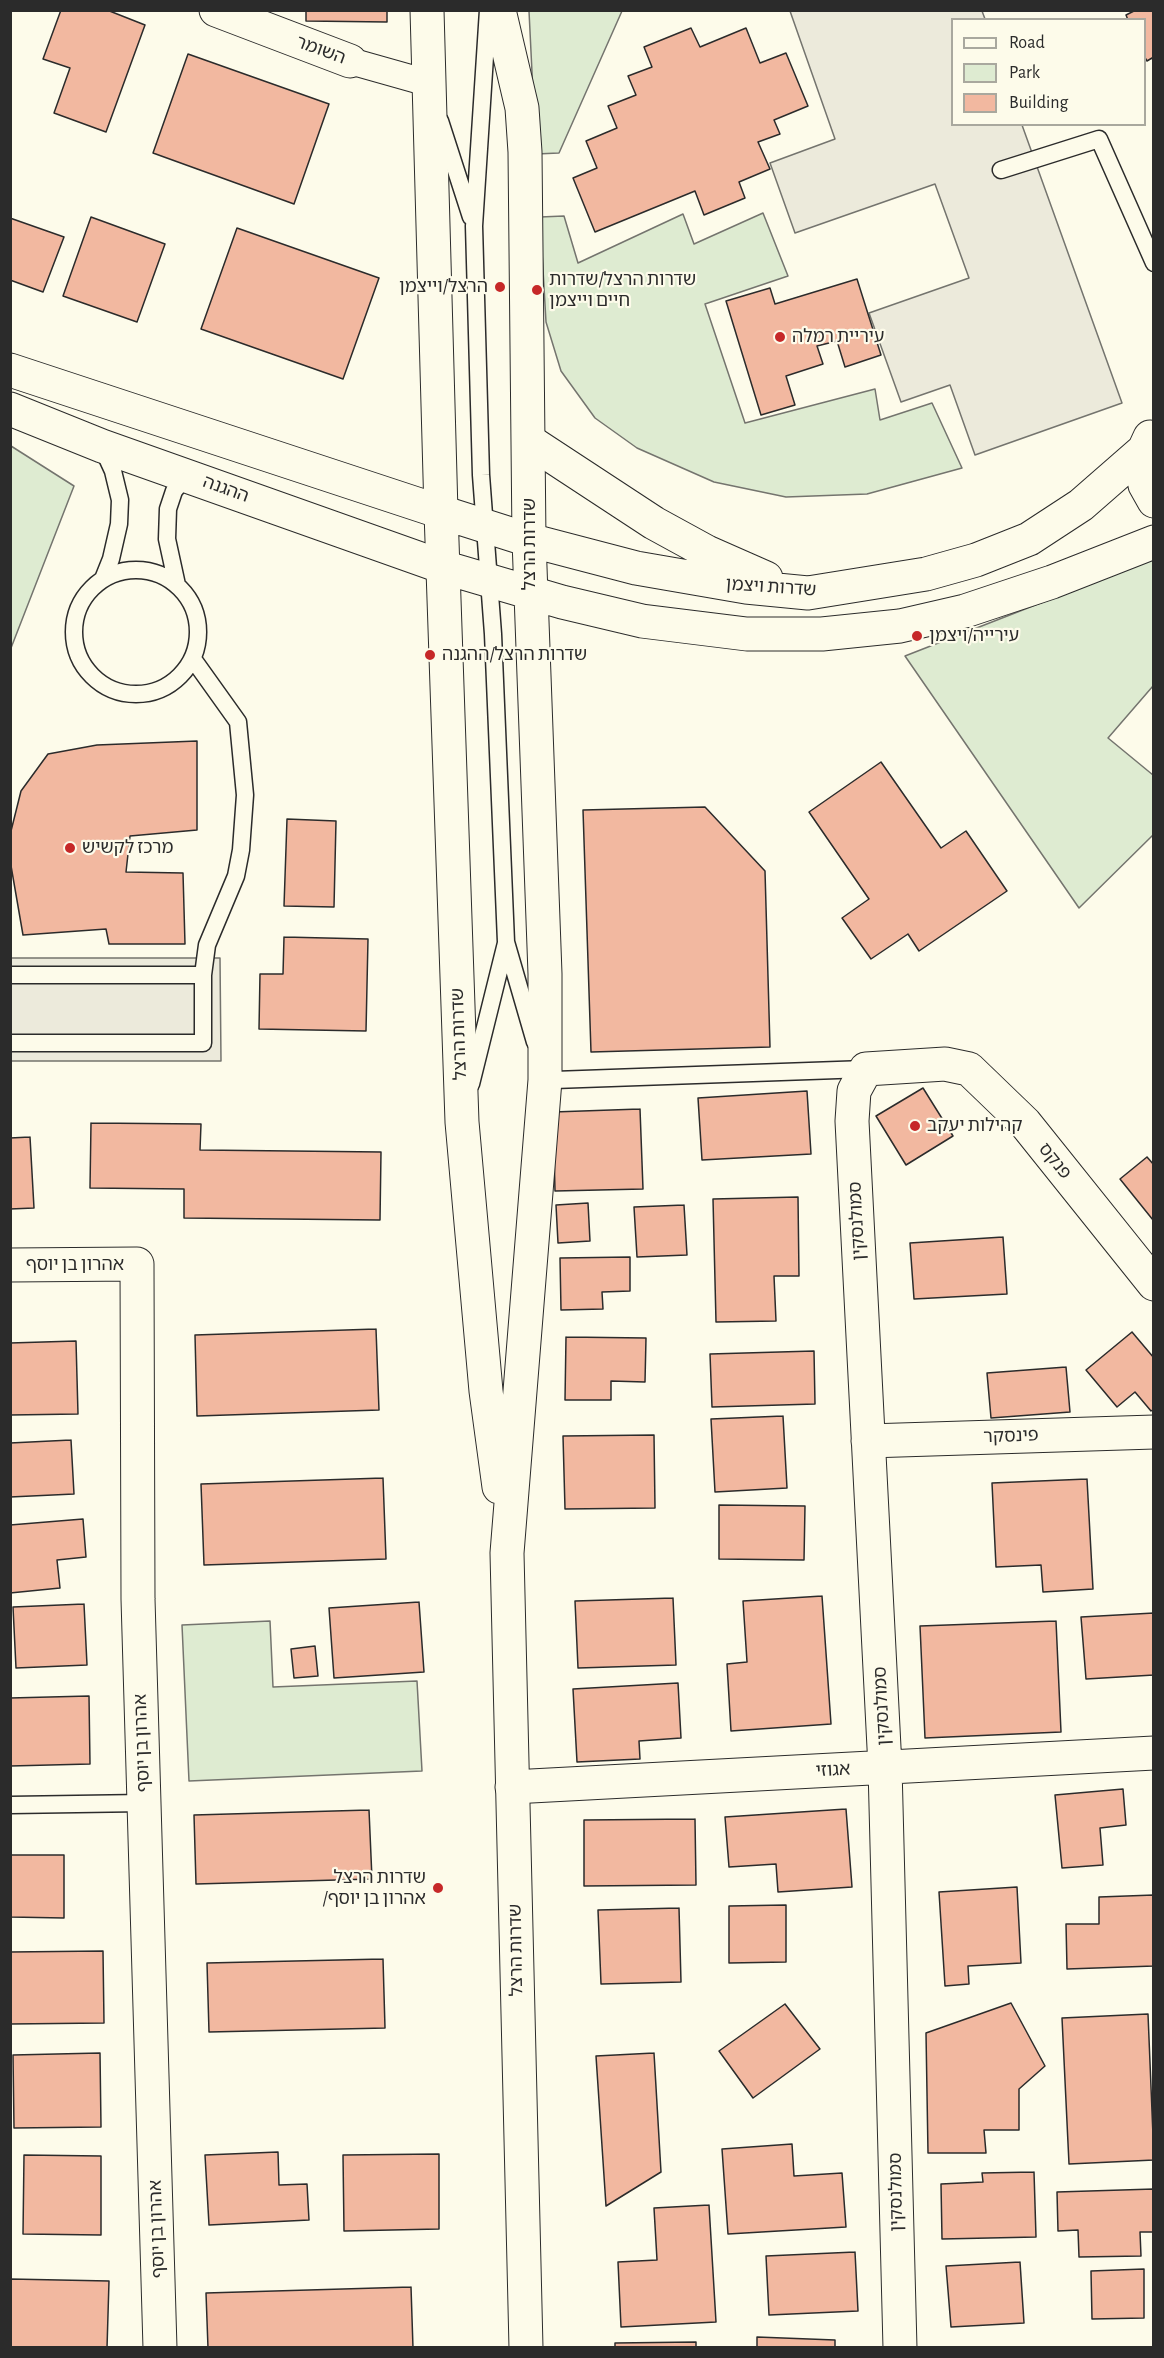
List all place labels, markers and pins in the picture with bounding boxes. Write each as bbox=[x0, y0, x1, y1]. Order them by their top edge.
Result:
place label: שדרות הרצל/שדרות חיים וייצמן bbox=[549, 269, 696, 312]
place label: הרצל/וייצמן bbox=[399, 276, 488, 298]
marker: הרצל/וייצמן bbox=[493, 280, 507, 294]
marker: שדרות הרצל/שדרות חיים וייצמן bbox=[530, 283, 544, 297]
place label: עיריית רמלה bbox=[792, 326, 884, 348]
marker: עיריית רמלה bbox=[773, 330, 787, 344]
place label: עירייה/ויצמן bbox=[929, 625, 1019, 647]
marker: עירייה/ויצמן bbox=[910, 629, 924, 643]
place label: שדרות הרצל/ההגנה bbox=[442, 644, 587, 666]
marker: שדרות הרצל/ההגנה bbox=[423, 648, 437, 662]
place label: מרכז לקשיש bbox=[82, 837, 173, 859]
marker: מרכז לקשיש bbox=[63, 841, 77, 855]
place label: קהילות יעקב bbox=[927, 1115, 1023, 1137]
marker: קהילות יעקב bbox=[908, 1119, 922, 1133]
place label: שדרות הרצל /אהרון בן יוסף bbox=[322, 1867, 426, 1910]
marker: שדרות הרצל /אהרון בן יוסף bbox=[431, 1881, 445, 1895]

